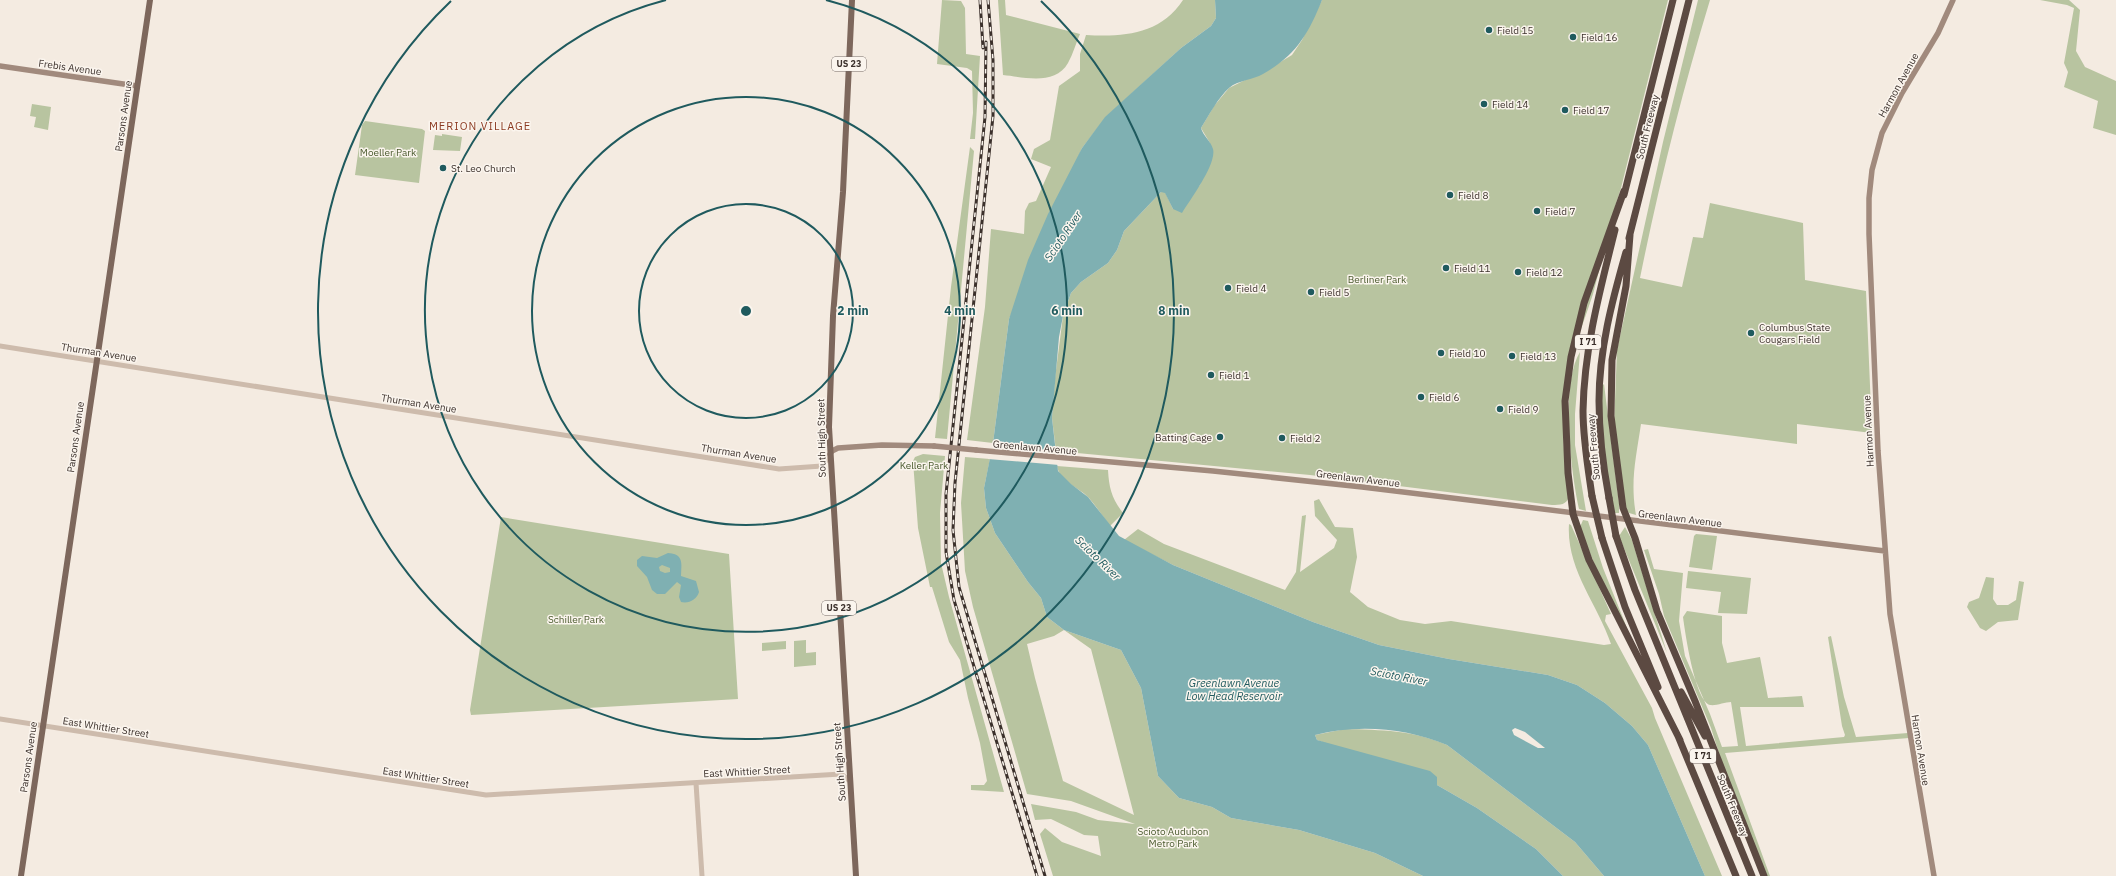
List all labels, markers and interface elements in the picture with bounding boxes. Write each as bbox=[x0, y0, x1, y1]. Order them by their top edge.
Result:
place label: Field 15 bbox=[1497, 24, 1533, 37]
marker: Field 15 bbox=[1484, 25, 1494, 35]
place label: Field 16 bbox=[1581, 31, 1617, 44]
marker: Field 16 bbox=[1568, 32, 1578, 42]
street label: Harmon Avenue bbox=[1875, 50, 1922, 120]
street label: Frebis Avenue bbox=[38, 57, 103, 78]
road number: US 23 bbox=[832, 57, 866, 71]
street label: Parsons Avenue bbox=[112, 79, 135, 153]
street label: South Freeway bbox=[1633, 93, 1662, 161]
place label: Field 14 bbox=[1492, 98, 1528, 111]
marker: Field 14 bbox=[1479, 99, 1489, 109]
place label: Field 17 bbox=[1573, 104, 1609, 117]
marker: Field 17 bbox=[1560, 105, 1570, 115]
district label: MERION VILLAGE bbox=[429, 119, 531, 133]
park label: Moeller Park bbox=[360, 146, 417, 159]
place label: St. Leo Church bbox=[451, 162, 516, 175]
marker: St. Leo Church bbox=[438, 163, 448, 173]
place label: Field 8 bbox=[1458, 189, 1488, 202]
marker: Field 8 bbox=[1445, 190, 1455, 200]
place label: Field 7 bbox=[1545, 205, 1575, 218]
marker: Field 7 bbox=[1532, 206, 1542, 216]
water label: Scioto River bbox=[1041, 207, 1085, 264]
place label: Field 11 bbox=[1454, 262, 1490, 275]
marker: Field 11 bbox=[1441, 263, 1451, 273]
place label: Field 12 bbox=[1526, 266, 1562, 279]
marker: Field 12 bbox=[1513, 267, 1523, 277]
park label: Berliner Park bbox=[1348, 273, 1407, 286]
place label: Field 4 bbox=[1236, 282, 1266, 295]
marker: Field 4 bbox=[1223, 283, 1233, 293]
place label: Field 5 bbox=[1319, 286, 1349, 299]
marker: Field 5 bbox=[1306, 287, 1316, 297]
text: 2 min bbox=[837, 303, 869, 318]
text: 4 min bbox=[944, 303, 976, 318]
text: 6 min bbox=[1051, 303, 1083, 318]
text: 8 min bbox=[1158, 303, 1190, 318]
centre of rings bbox=[739, 304, 753, 318]
place label: Columbus State Cougars Field bbox=[1759, 321, 1831, 346]
marker: Columbus State Cougars Field bbox=[1746, 328, 1756, 338]
road number: I 71 bbox=[1575, 335, 1601, 349]
street label: Thurman Avenue bbox=[60, 340, 138, 365]
place label: Field 10 bbox=[1449, 347, 1485, 360]
marker: Field 10 bbox=[1436, 348, 1446, 358]
place label: Field 13 bbox=[1520, 350, 1556, 363]
marker: Field 13 bbox=[1507, 351, 1517, 361]
place label: Field 1 bbox=[1219, 369, 1249, 382]
marker: Field 1 bbox=[1206, 370, 1216, 380]
street label: Thurman Avenue bbox=[380, 391, 458, 416]
place label: Field 6 bbox=[1429, 391, 1459, 404]
marker: Field 6 bbox=[1416, 392, 1426, 402]
street label: Harmon Avenue bbox=[1860, 394, 1877, 467]
street label: South High Street bbox=[814, 398, 829, 478]
street label: Parsons Avenue bbox=[64, 400, 87, 474]
place label: Field 9 bbox=[1508, 403, 1538, 416]
marker: Field 9 bbox=[1495, 404, 1505, 414]
street label: South Freeway bbox=[1584, 413, 1603, 481]
place label: Batting Cage bbox=[1155, 431, 1212, 444]
marker: Batting Cage bbox=[1215, 432, 1225, 442]
place label: Field 2 bbox=[1290, 432, 1320, 445]
marker: Field 2 bbox=[1277, 433, 1287, 443]
street label: Greenlawn Avenue bbox=[992, 437, 1078, 458]
street label: Thurman Avenue bbox=[700, 441, 778, 466]
park label: Keller Park bbox=[900, 459, 949, 472]
street label: Greenlawn Avenue bbox=[1315, 467, 1401, 490]
street label: Greenlawn Avenue bbox=[1637, 507, 1723, 530]
water label: Scioto River bbox=[1072, 533, 1124, 584]
road number: US 23 bbox=[822, 601, 856, 615]
park label: Schiller Park bbox=[548, 613, 605, 626]
water label: Scioto River bbox=[1369, 664, 1429, 689]
water label: Greenlawn Avenue Low Head Reservoir bbox=[1186, 676, 1283, 703]
street label: East Whittier Street bbox=[62, 714, 151, 741]
street label: Harmon Avenue bbox=[1908, 714, 1933, 787]
street label: Parsons Avenue bbox=[17, 720, 40, 794]
street label: South High Street bbox=[830, 722, 849, 802]
road number: I 71 bbox=[1690, 749, 1716, 763]
street label: East Whittier Street bbox=[703, 763, 791, 780]
street label: East Whittier Street bbox=[382, 764, 471, 791]
street label: South Freeway bbox=[1714, 772, 1751, 838]
park label: Scioto Audubon Metro Park bbox=[1137, 825, 1209, 850]

